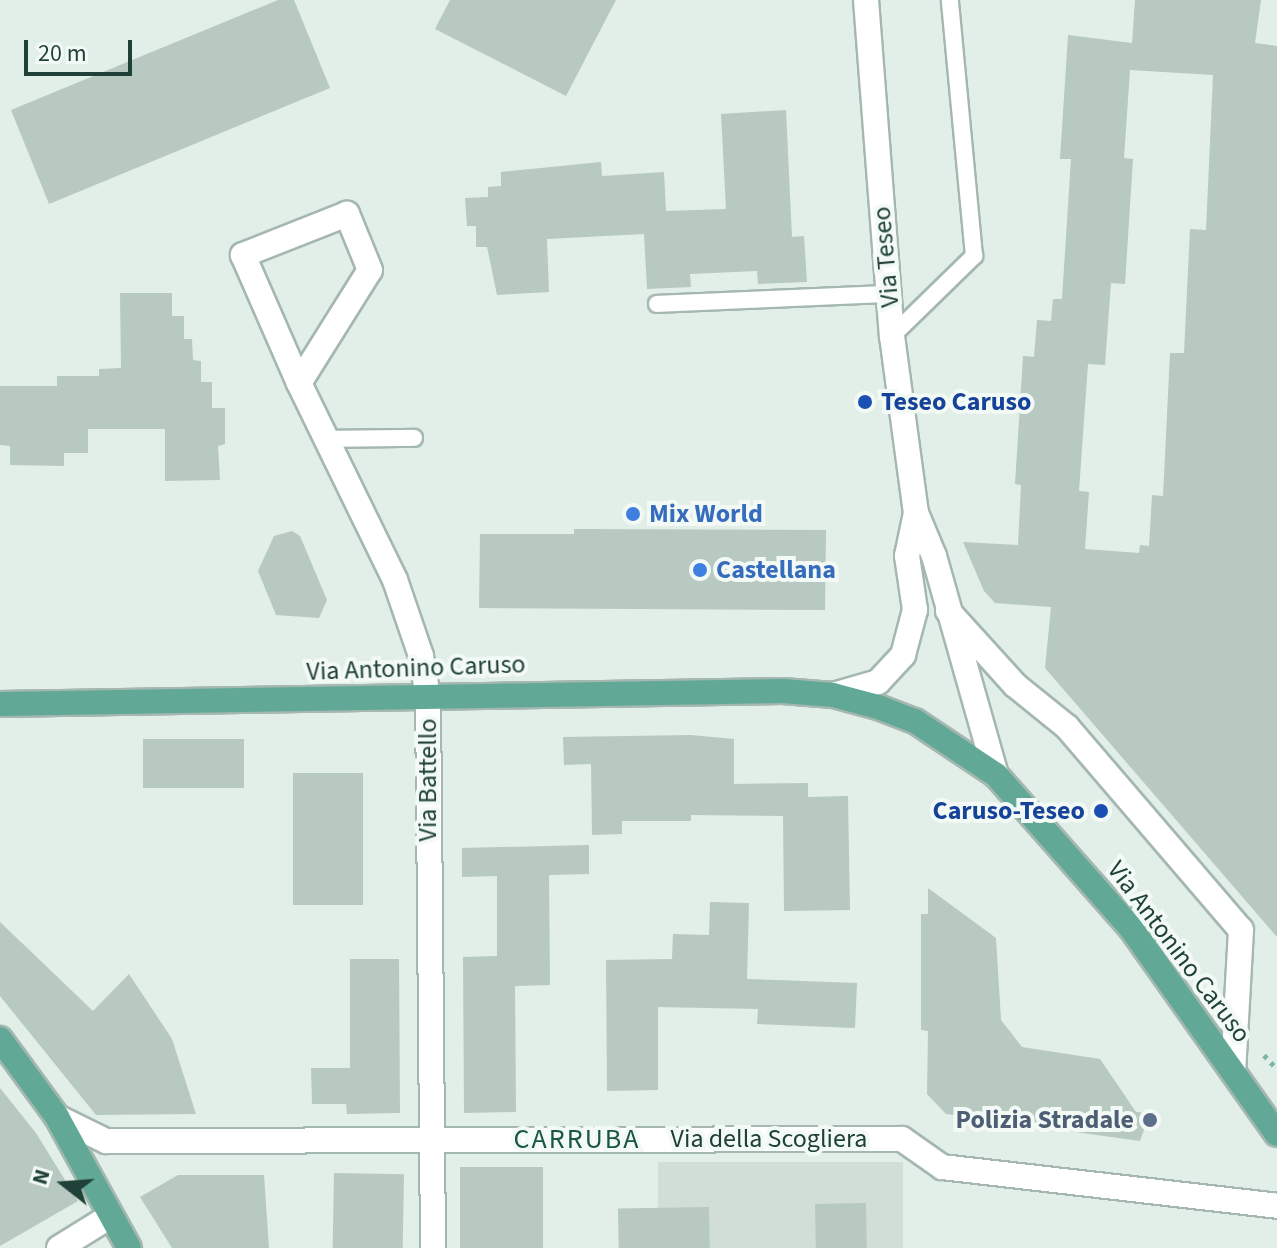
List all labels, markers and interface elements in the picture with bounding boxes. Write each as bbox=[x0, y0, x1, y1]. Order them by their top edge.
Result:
scale bar bbox=[28, 24, 136, 74]
text: 20 m bbox=[38, 36, 87, 71]
street label: Via Teseo bbox=[866, 205, 906, 309]
place label: Teseo Caruso bbox=[881, 386, 1031, 418]
marker: Teseo Caruso bbox=[856, 393, 874, 411]
place label: Mix World bbox=[649, 498, 763, 530]
marker: Mix World bbox=[624, 505, 642, 523]
place label: Castellana bbox=[716, 554, 836, 586]
marker: Castellana bbox=[691, 561, 709, 579]
street label: Via Antonino Caruso bbox=[306, 649, 526, 687]
street label: Via Battello bbox=[412, 718, 444, 842]
place label: Caruso-Teseo bbox=[933, 795, 1085, 827]
marker: Caruso-Teseo bbox=[1092, 802, 1110, 820]
street label: Via Antonino Caruso bbox=[1101, 855, 1257, 1049]
place label: Polizia Stradale bbox=[955, 1104, 1134, 1136]
marker: Polizia Stradale bbox=[1141, 1111, 1159, 1129]
district label: CARRUBA bbox=[514, 1122, 640, 1156]
street label: Via della Scogliera bbox=[671, 1123, 867, 1155]
north arrow bbox=[24, 1144, 104, 1224]
text: N bbox=[24, 1165, 58, 1189]

